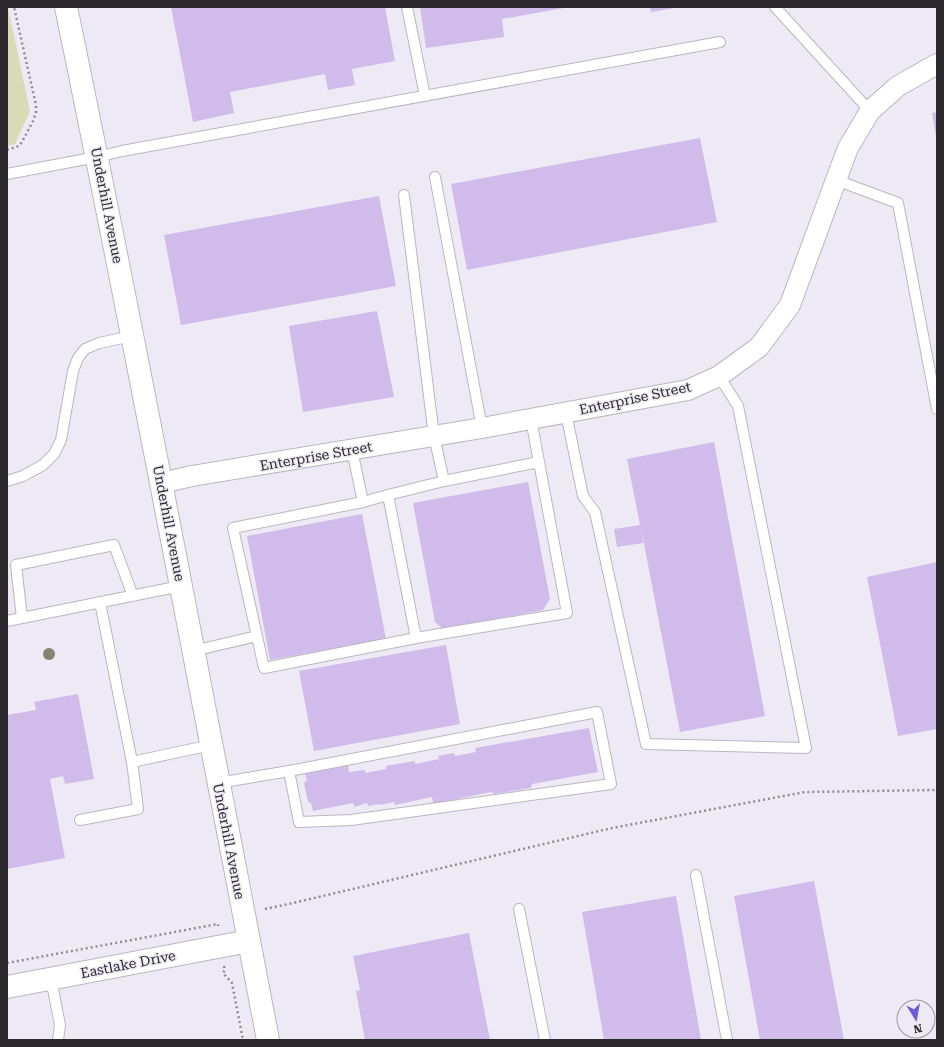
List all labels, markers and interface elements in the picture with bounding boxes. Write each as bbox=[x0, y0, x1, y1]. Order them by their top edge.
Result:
street label: Underhill Avenue bbox=[88, 145, 126, 265]
street label: Enterprise Street bbox=[578, 378, 692, 418]
street label: Enterprise Street bbox=[259, 438, 373, 474]
street label: Underhill Avenue bbox=[150, 463, 188, 583]
street label: Underhill Avenue bbox=[210, 781, 248, 901]
street label: Eastlake Drive bbox=[79, 947, 177, 981]
north arrow bbox=[896, 999, 936, 1039]
text: N bbox=[912, 1021, 923, 1036]

